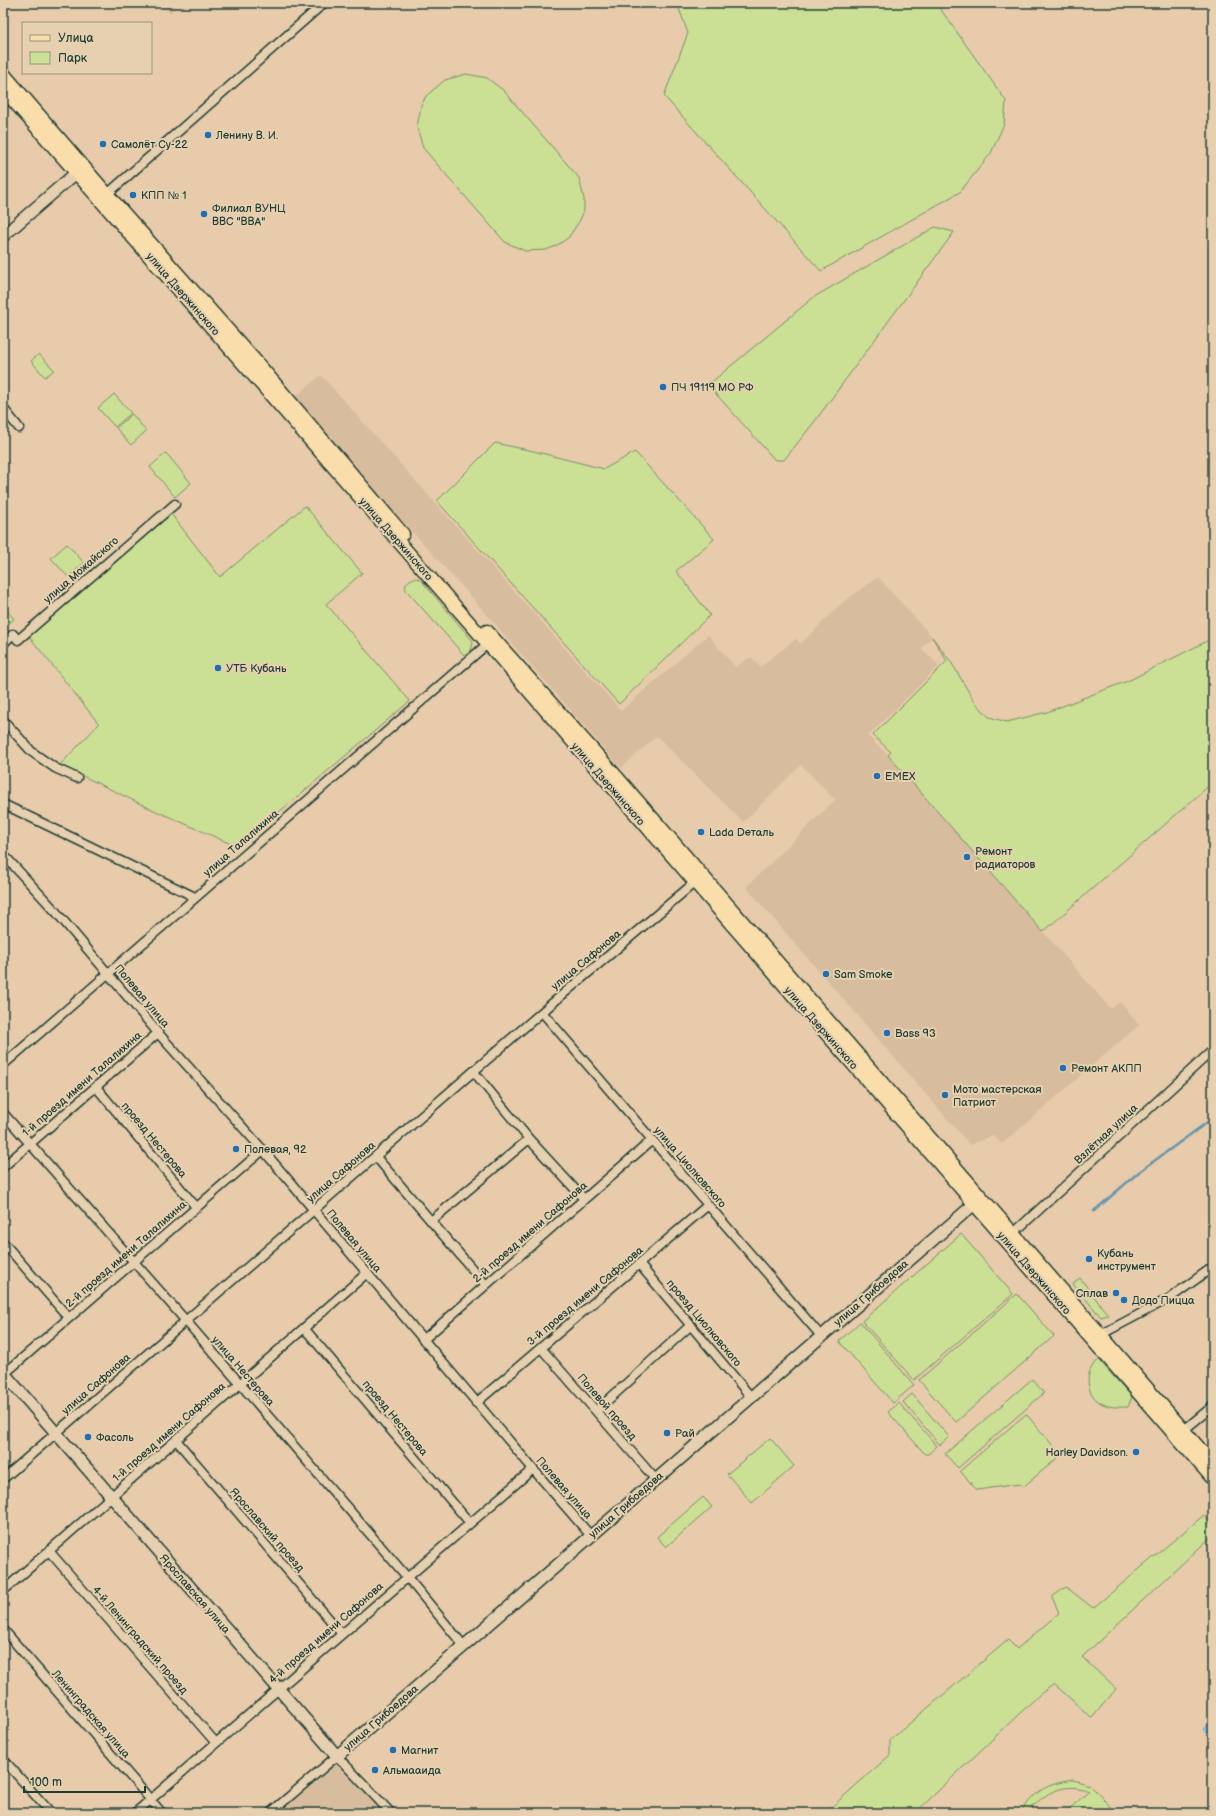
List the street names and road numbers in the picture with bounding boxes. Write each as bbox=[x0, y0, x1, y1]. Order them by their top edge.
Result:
street label: улица Дзержинского bbox=[144, 250, 223, 338]
street label: улица Дзержинского bbox=[357, 495, 436, 583]
street label: улица Можайского bbox=[41, 534, 121, 606]
street label: улица Дзержинского bbox=[569, 740, 648, 828]
street label: улица Талалихина bbox=[201, 807, 282, 879]
street label: улица Сафонова bbox=[549, 927, 624, 993]
street label: Полевая улица bbox=[112, 962, 172, 1030]
street label: улица Дзержинского bbox=[782, 984, 861, 1072]
street label: 1-й проезд имени Талалихина bbox=[20, 1028, 145, 1139]
street label: проезд Нестерова bbox=[119, 1100, 190, 1181]
street label: Взлётная улица bbox=[1072, 1101, 1141, 1167]
street label: улица Циолковского bbox=[651, 1124, 729, 1211]
street label: улица Сафонова bbox=[304, 1138, 378, 1205]
street label: 2-й проезд имени Сафонова bbox=[470, 1179, 590, 1285]
street label: 2-й проезд имени Талалихина bbox=[63, 1198, 189, 1310]
street label: Полевая улица bbox=[324, 1207, 384, 1275]
street label: улица Дзержинского bbox=[995, 1229, 1074, 1317]
street label: 3-й проезд имени Сафонова bbox=[524, 1243, 646, 1348]
street label: улица Грибоедова bbox=[831, 1257, 911, 1329]
street label: проезд Циолковского bbox=[664, 1277, 744, 1369]
street label: улица Нестерова bbox=[209, 1333, 277, 1409]
street label: улица Сафонова bbox=[59, 1350, 133, 1417]
street label: Полевой проезд bbox=[575, 1371, 639, 1443]
street label: проезд Нестерова bbox=[360, 1378, 431, 1459]
street label: 1-й проезд имени Сафонова bbox=[110, 1379, 228, 1484]
street label: Полевая улица bbox=[534, 1454, 595, 1522]
street label: улица Грибоедова bbox=[586, 1469, 666, 1541]
street label: Ярославский проезд bbox=[227, 1486, 307, 1575]
street label: Ярославская улица bbox=[157, 1552, 233, 1637]
street label: 4-й проезд имени Сафонова bbox=[266, 1579, 386, 1686]
street label: 4-й Ленинградский проезд bbox=[90, 1583, 191, 1697]
street label: Ленинградская улица bbox=[49, 1667, 133, 1761]
street label: улица Грибоедова bbox=[341, 1682, 421, 1754]

